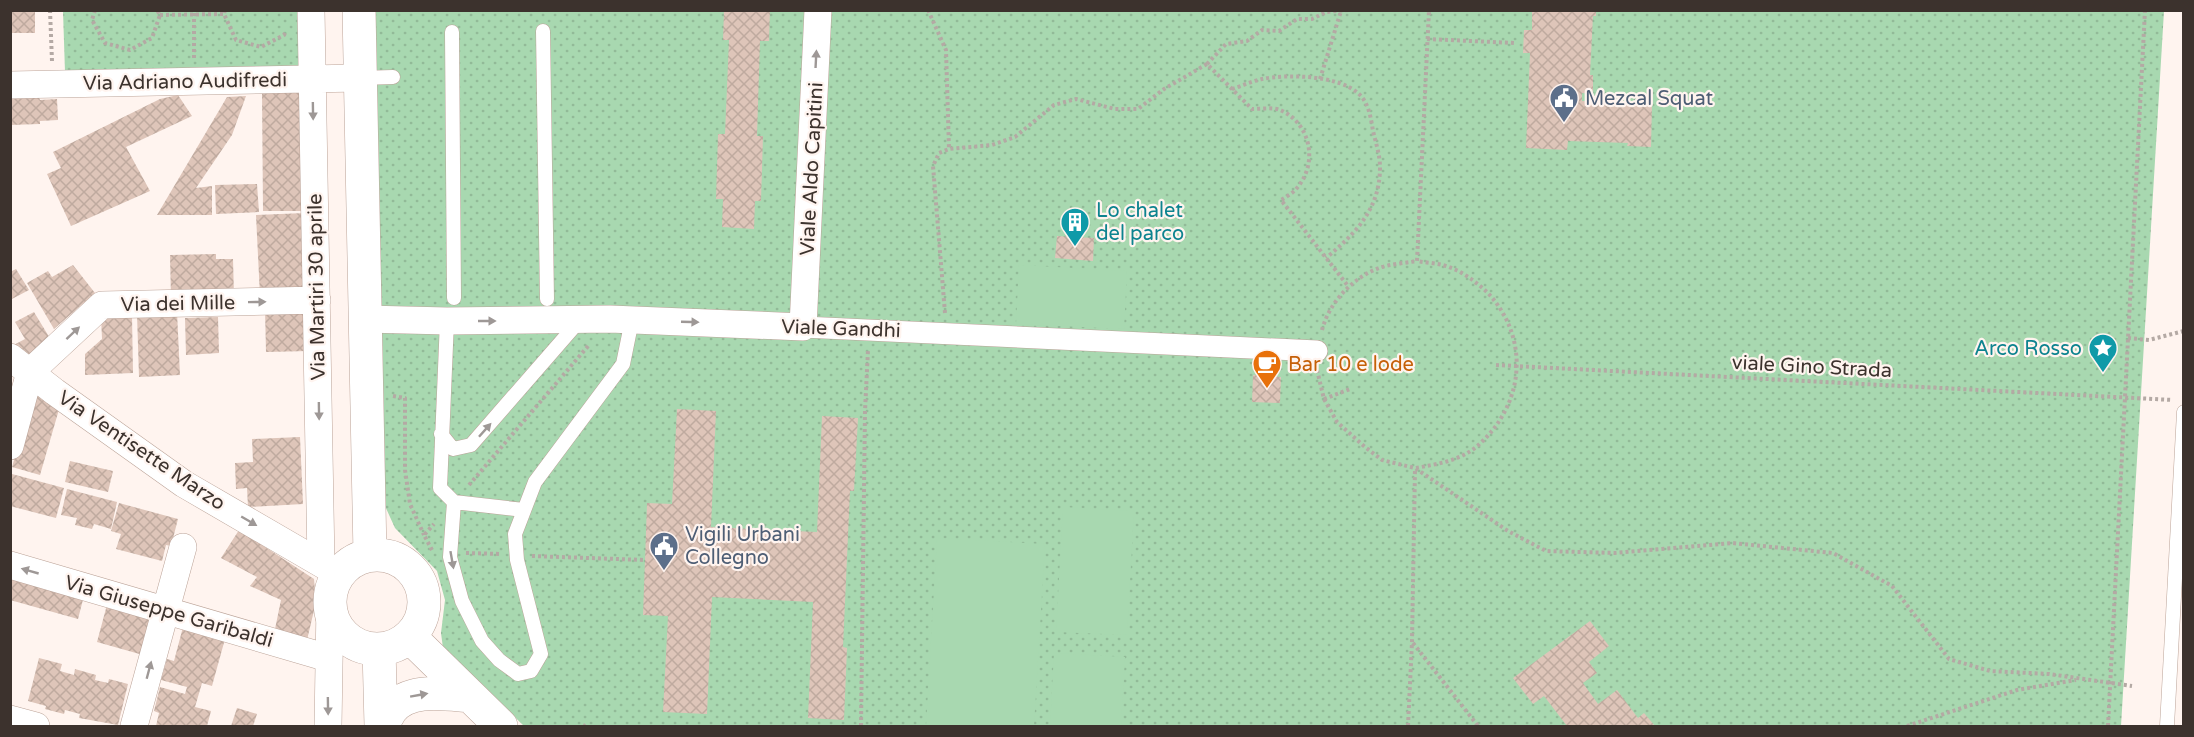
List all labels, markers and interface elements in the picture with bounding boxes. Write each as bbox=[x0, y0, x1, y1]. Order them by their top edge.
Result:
one-way arrow bbox=[811, 49, 820, 68]
street label: Via Adriano Audifredi bbox=[83, 68, 287, 96]
street label: Viale Aldo Capitini bbox=[795, 82, 829, 256]
public building icon: Mezcal Squat bbox=[1548, 82, 1580, 124]
place label: Mezcal Squat bbox=[1585, 87, 1714, 111]
one-way arrow bbox=[308, 101, 317, 120]
street label: Via Martiri 30 aprile bbox=[303, 193, 331, 381]
place label: Lo chalet del parco bbox=[1096, 199, 1184, 246]
building icon: Lo chalet del parco bbox=[1059, 206, 1091, 248]
street label: Via dei Mille bbox=[121, 291, 236, 317]
one-way arrow bbox=[247, 297, 266, 306]
street label: Viale Gandhi bbox=[781, 315, 901, 343]
one-way arrow bbox=[477, 316, 496, 326]
one-way arrow bbox=[681, 318, 700, 327]
one-way arrow bbox=[65, 326, 79, 340]
place icon: Arco Rosso bbox=[2087, 332, 2119, 374]
place label: Arco Rosso bbox=[1974, 337, 2082, 361]
cafe icon: Bar 10 e lode bbox=[1251, 348, 1283, 390]
street label: viale Gino Strada bbox=[1731, 351, 1893, 383]
place label: Bar 10 e lode bbox=[1288, 353, 1414, 377]
street label: Via Ventisette Marzo bbox=[53, 386, 230, 516]
one-way arrow bbox=[314, 401, 324, 420]
one-way arrow bbox=[478, 423, 492, 438]
one-way arrow bbox=[241, 516, 257, 527]
place label: Vigili Urbani Collegno bbox=[685, 523, 800, 570]
public building icon: Vigili Urbani Collegno bbox=[648, 530, 680, 572]
one-way arrow bbox=[448, 551, 457, 570]
one-way arrow bbox=[21, 566, 39, 575]
street label: Via Giuseppe Garibaldi bbox=[62, 571, 276, 653]
one-way arrow bbox=[145, 661, 154, 679]
one-way arrow bbox=[410, 691, 429, 700]
one-way arrow bbox=[323, 696, 333, 715]

